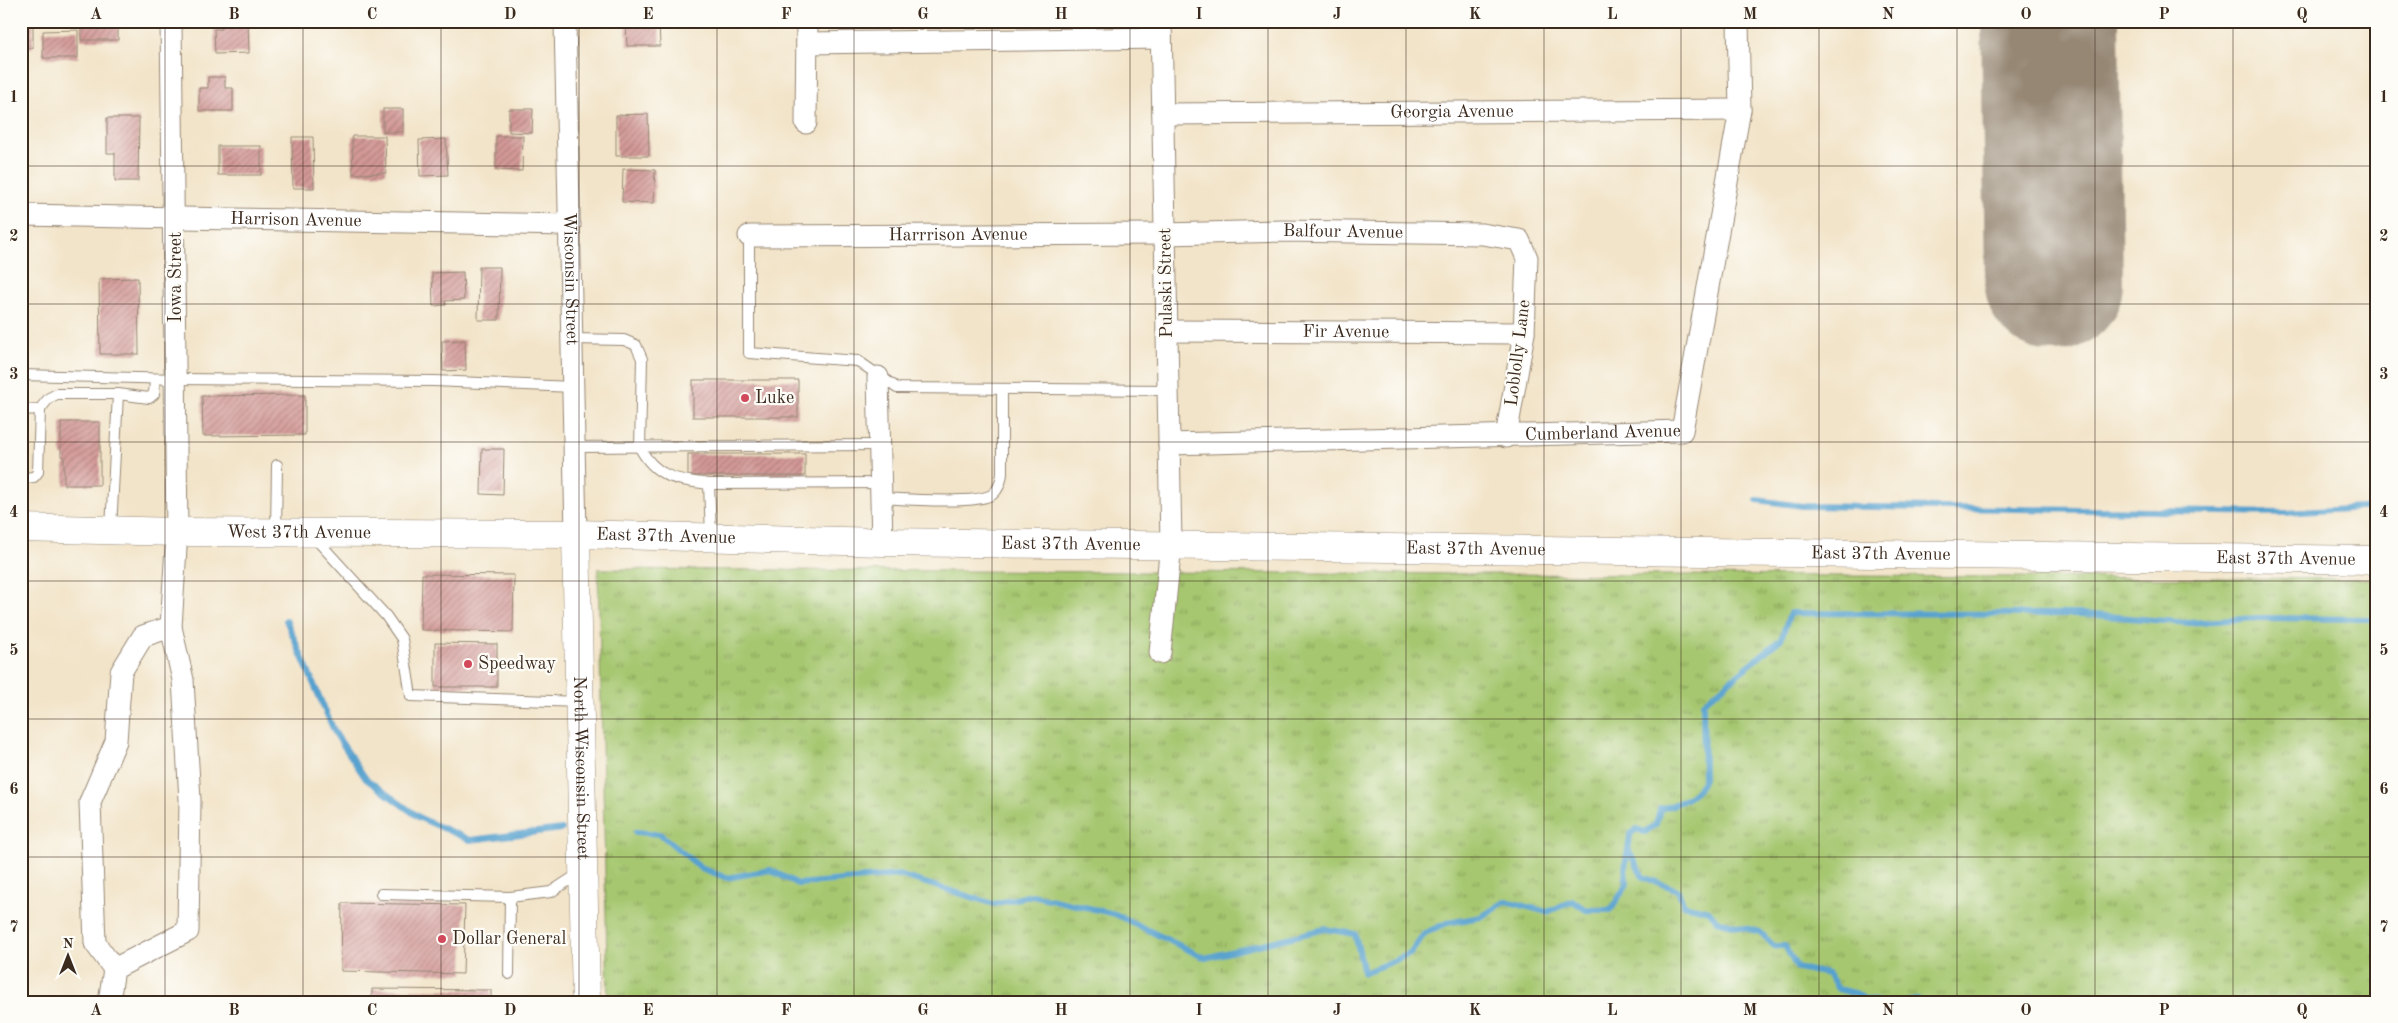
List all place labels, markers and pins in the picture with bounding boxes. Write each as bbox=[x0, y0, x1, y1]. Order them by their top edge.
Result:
place label: Luke bbox=[755, 389, 794, 407]
marker: Luke bbox=[739, 392, 751, 404]
place label: Speedway bbox=[478, 655, 556, 673]
marker: Speedway bbox=[462, 658, 474, 670]
place label: Dollar General bbox=[452, 930, 567, 948]
marker: Dollar General bbox=[436, 933, 448, 945]

